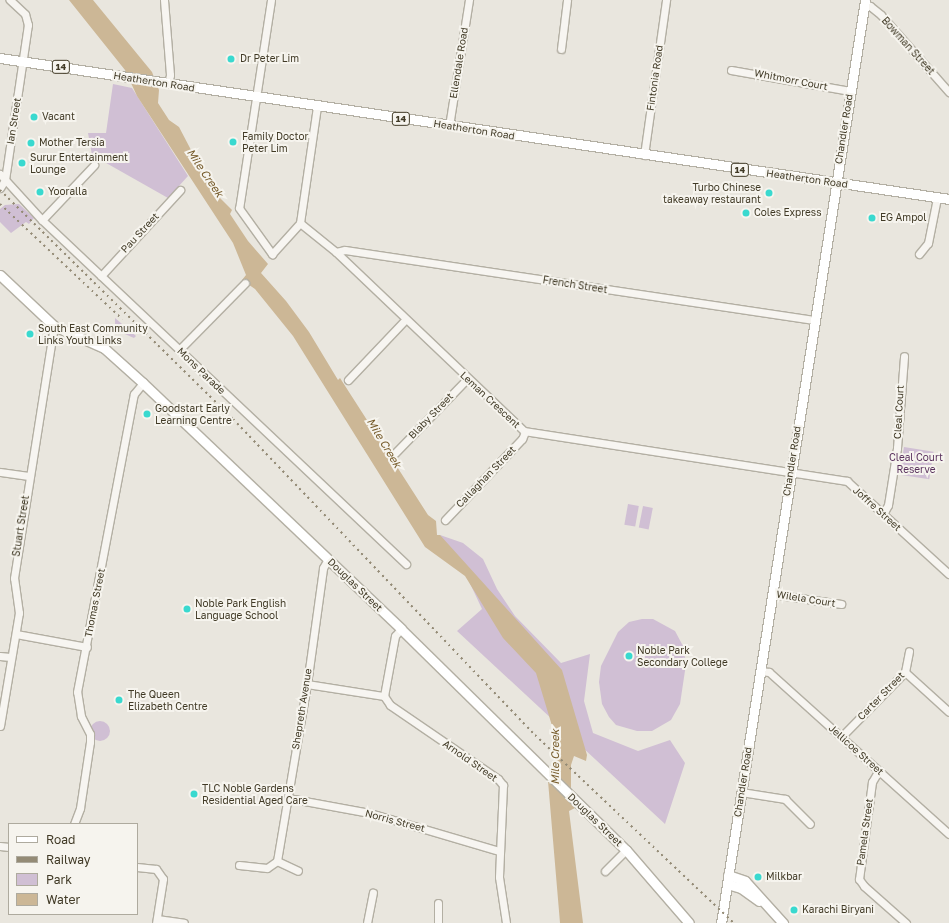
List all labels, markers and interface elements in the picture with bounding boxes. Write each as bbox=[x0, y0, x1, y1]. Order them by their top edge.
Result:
street label: Bowman Street bbox=[879, 15, 937, 77]
street label: Ellendale Road bbox=[447, 26, 471, 100]
street label: Fintonia Road bbox=[644, 44, 666, 112]
marker: Dr Peter Lim bbox=[225, 53, 237, 65]
place label: Dr Peter Lim bbox=[240, 53, 299, 65]
road number: 14 bbox=[51, 60, 71, 74]
street label: Whitmorr Court bbox=[753, 67, 829, 93]
street label: Heatherton Road bbox=[112, 70, 196, 94]
street label: Chandler Road bbox=[833, 93, 855, 165]
street label: Ian Street bbox=[4, 97, 24, 145]
place label: Vacant bbox=[42, 111, 75, 123]
marker: Vacant bbox=[29, 112, 39, 122]
road number: 14 bbox=[391, 112, 411, 126]
street label: Heatherton Road bbox=[432, 118, 516, 142]
place label: Family Doctor Peter Lim bbox=[242, 130, 308, 154]
marker: Family Doctor Peter Lim bbox=[227, 136, 239, 148]
place label: Mother Tersia bbox=[39, 137, 105, 149]
marker: Mother Tersia bbox=[26, 138, 36, 148]
water label: Mile Creek bbox=[184, 146, 226, 200]
place label: Surur Entertainment Lounge bbox=[30, 151, 128, 174]
marker: Surur Entertainment Lounge bbox=[17, 158, 27, 168]
road number: 14 bbox=[730, 163, 750, 177]
street label: Heatherton Road bbox=[765, 167, 849, 191]
place label: Turbo Chinese takeaway restaurant bbox=[663, 181, 761, 204]
place label: Yooralla bbox=[48, 186, 87, 198]
marker: Yooralla bbox=[35, 187, 45, 197]
marker: Turbo Chinese takeaway restaurant bbox=[764, 188, 774, 198]
place label: Coles Express bbox=[754, 207, 821, 219]
marker: Coles Express bbox=[741, 208, 751, 218]
street label: Pau Street bbox=[118, 211, 162, 255]
place label: EG Ampol bbox=[880, 212, 926, 224]
marker: EG Ampol bbox=[867, 213, 877, 223]
street label: French Street bbox=[542, 274, 608, 296]
place label: South East Community Links Youth Links bbox=[38, 322, 148, 346]
marker: South East Community Links Youth Links bbox=[25, 329, 35, 339]
street label: Mons Parade bbox=[175, 345, 227, 397]
street label: Leman Crescent bbox=[458, 369, 522, 431]
street label: Cleal Court bbox=[892, 385, 906, 439]
street label: Blaby Street bbox=[406, 391, 456, 441]
place label: Goodstart Early Learning Centre bbox=[155, 402, 232, 426]
marker: Goodstart Early Learning Centre bbox=[142, 409, 152, 419]
water label: Mile Creek bbox=[364, 416, 404, 470]
street label: Chandler Road bbox=[781, 425, 803, 497]
street label: Callaghan Street bbox=[454, 444, 518, 510]
park label: Cleal Court Reserve bbox=[889, 451, 943, 474]
street label: Joffre Street bbox=[850, 484, 904, 534]
street label: Stuart Street bbox=[10, 494, 32, 558]
street label: Douglas Street bbox=[325, 556, 385, 614]
street label: Thomas Street bbox=[82, 567, 108, 639]
street label: Wilela Court bbox=[776, 588, 836, 610]
place label: Noble Park English Language School bbox=[195, 597, 286, 620]
marker: Noble Park English Language School bbox=[182, 604, 192, 614]
place label: Noble Park Secondary College bbox=[637, 644, 728, 668]
marker: Noble Park Secondary College bbox=[624, 651, 634, 661]
street label: Shepreth Avenue bbox=[290, 668, 314, 750]
street label: Carter Street bbox=[855, 669, 907, 723]
place label: The Queen Elizabeth Centre bbox=[128, 688, 208, 712]
marker: The Queen Elizabeth Centre bbox=[113, 694, 125, 706]
street label: Jellicoe Street bbox=[826, 722, 886, 778]
water label: Mile Creek bbox=[548, 729, 562, 785]
street label: Arnold Street bbox=[440, 738, 500, 784]
street label: Chandler Road bbox=[732, 746, 754, 818]
place label: TLC Noble Gardens Residential Aged Care bbox=[202, 782, 308, 806]
marker: TLC Noble Gardens Residential Aged Care bbox=[189, 789, 199, 799]
street label: Douglas Street bbox=[565, 791, 625, 849]
street label: Pamela Street bbox=[854, 798, 876, 866]
street label: Norris Street bbox=[364, 807, 426, 835]
legend bbox=[8, 823, 138, 915]
text: Road bbox=[46, 832, 75, 847]
text: Railway bbox=[46, 852, 91, 867]
place label: Milkbar bbox=[766, 871, 802, 883]
text: Park bbox=[46, 872, 72, 887]
marker: Milkbar bbox=[753, 872, 763, 882]
text: Water bbox=[46, 892, 80, 907]
place label: Karachi Biryani bbox=[802, 904, 874, 916]
marker: Karachi Biryani bbox=[789, 905, 799, 915]

